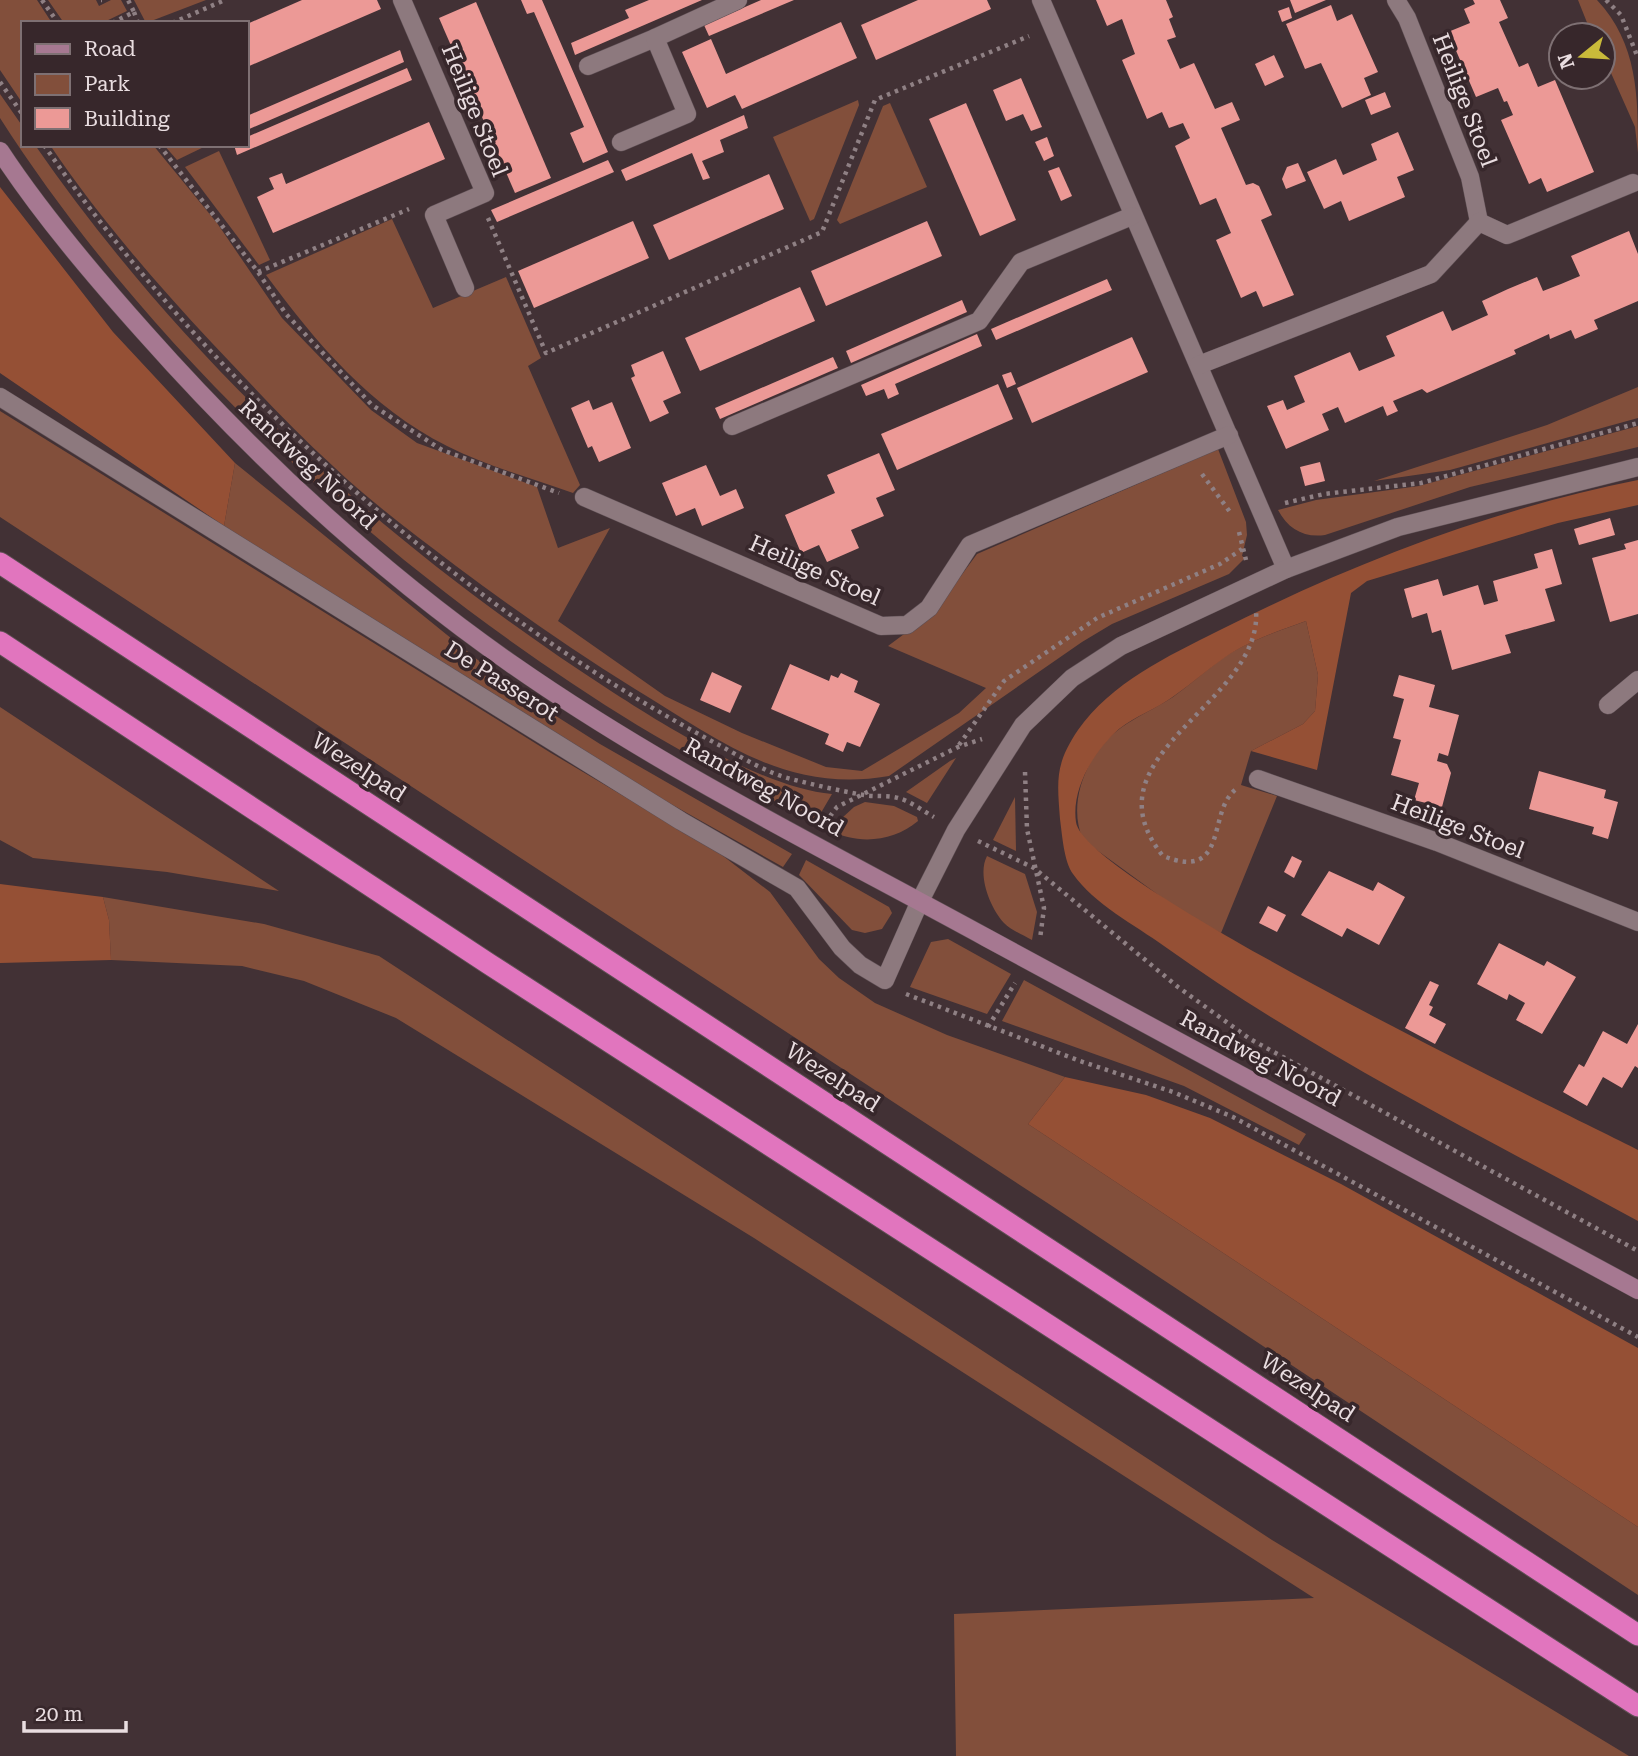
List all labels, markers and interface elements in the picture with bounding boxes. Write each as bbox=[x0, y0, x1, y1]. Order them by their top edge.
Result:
legend bbox=[21, 21, 248, 147]
north arrow bbox=[1547, 21, 1617, 91]
street label: Heilige Stoel bbox=[1427, 30, 1502, 171]
text: Road bbox=[84, 37, 136, 61]
street label: Heilige Stoel bbox=[436, 40, 513, 180]
text: N bbox=[1553, 50, 1580, 72]
text: Park bbox=[84, 72, 130, 96]
text: Building bbox=[84, 107, 170, 131]
street label: Randweg Noord bbox=[233, 394, 382, 535]
street label: Heilige Stoel bbox=[745, 530, 884, 611]
street label: De Passerot bbox=[440, 636, 564, 727]
street label: Wezelpad bbox=[307, 727, 411, 808]
street label: Randweg Noord bbox=[679, 732, 848, 843]
street label: Heilige Stoel bbox=[1387, 789, 1528, 864]
street label: Randweg Noord bbox=[1176, 1005, 1346, 1112]
street label: Wezelpad bbox=[781, 1037, 885, 1118]
street label: Wezelpad bbox=[1256, 1347, 1360, 1428]
scale bar bbox=[24, 1690, 126, 1734]
text: 20 m bbox=[35, 1702, 83, 1726]

